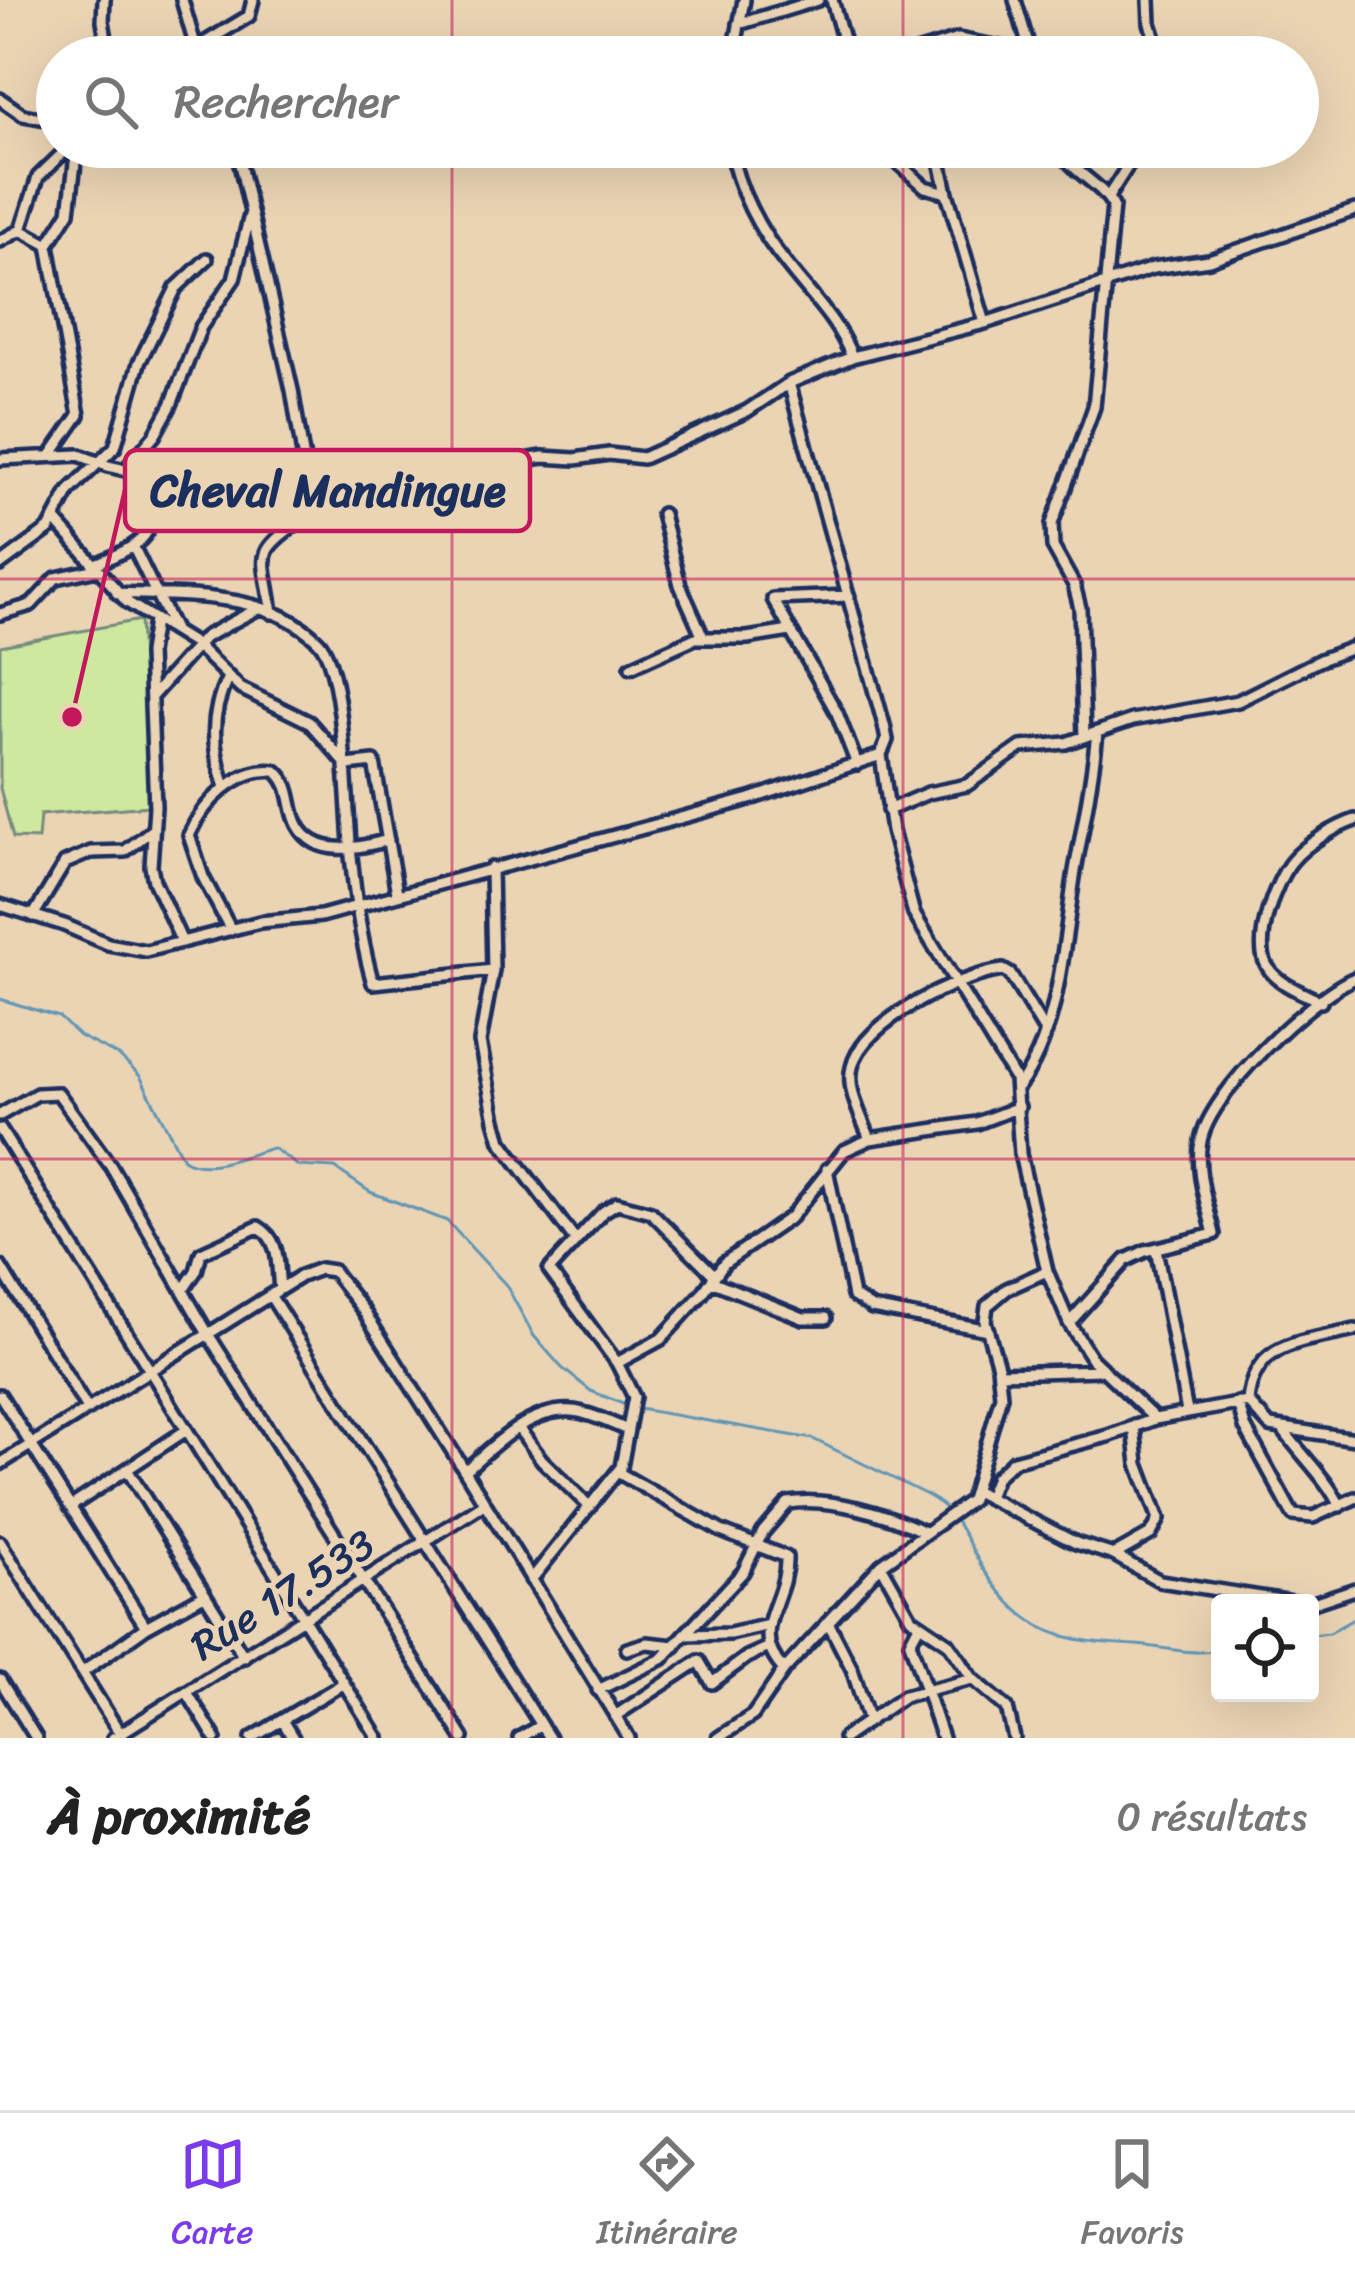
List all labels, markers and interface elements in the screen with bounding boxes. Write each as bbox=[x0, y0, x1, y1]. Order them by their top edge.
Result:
search box bbox=[36, 36, 1319, 168]
text: Rechercher bbox=[174, 62, 398, 142]
icon: search bbox=[78, 69, 144, 135]
callout: Cheval Mandingue bbox=[125, 450, 530, 531]
text: Cheval Mandingue bbox=[149, 451, 506, 531]
street label: Rue 17.533 bbox=[175, 1509, 390, 1681]
map controls bbox=[1211, 1594, 1319, 1702]
button: locate bbox=[1211, 1594, 1319, 1702]
text: À proximité bbox=[48, 1771, 310, 1861]
text: 0 résultats bbox=[1117, 1782, 1307, 1851]
tab: Carte bbox=[172, 2131, 254, 2261]
tab: Itinéraire bbox=[597, 2131, 738, 2261]
tab: Favoris bbox=[1081, 2131, 1183, 2261]

